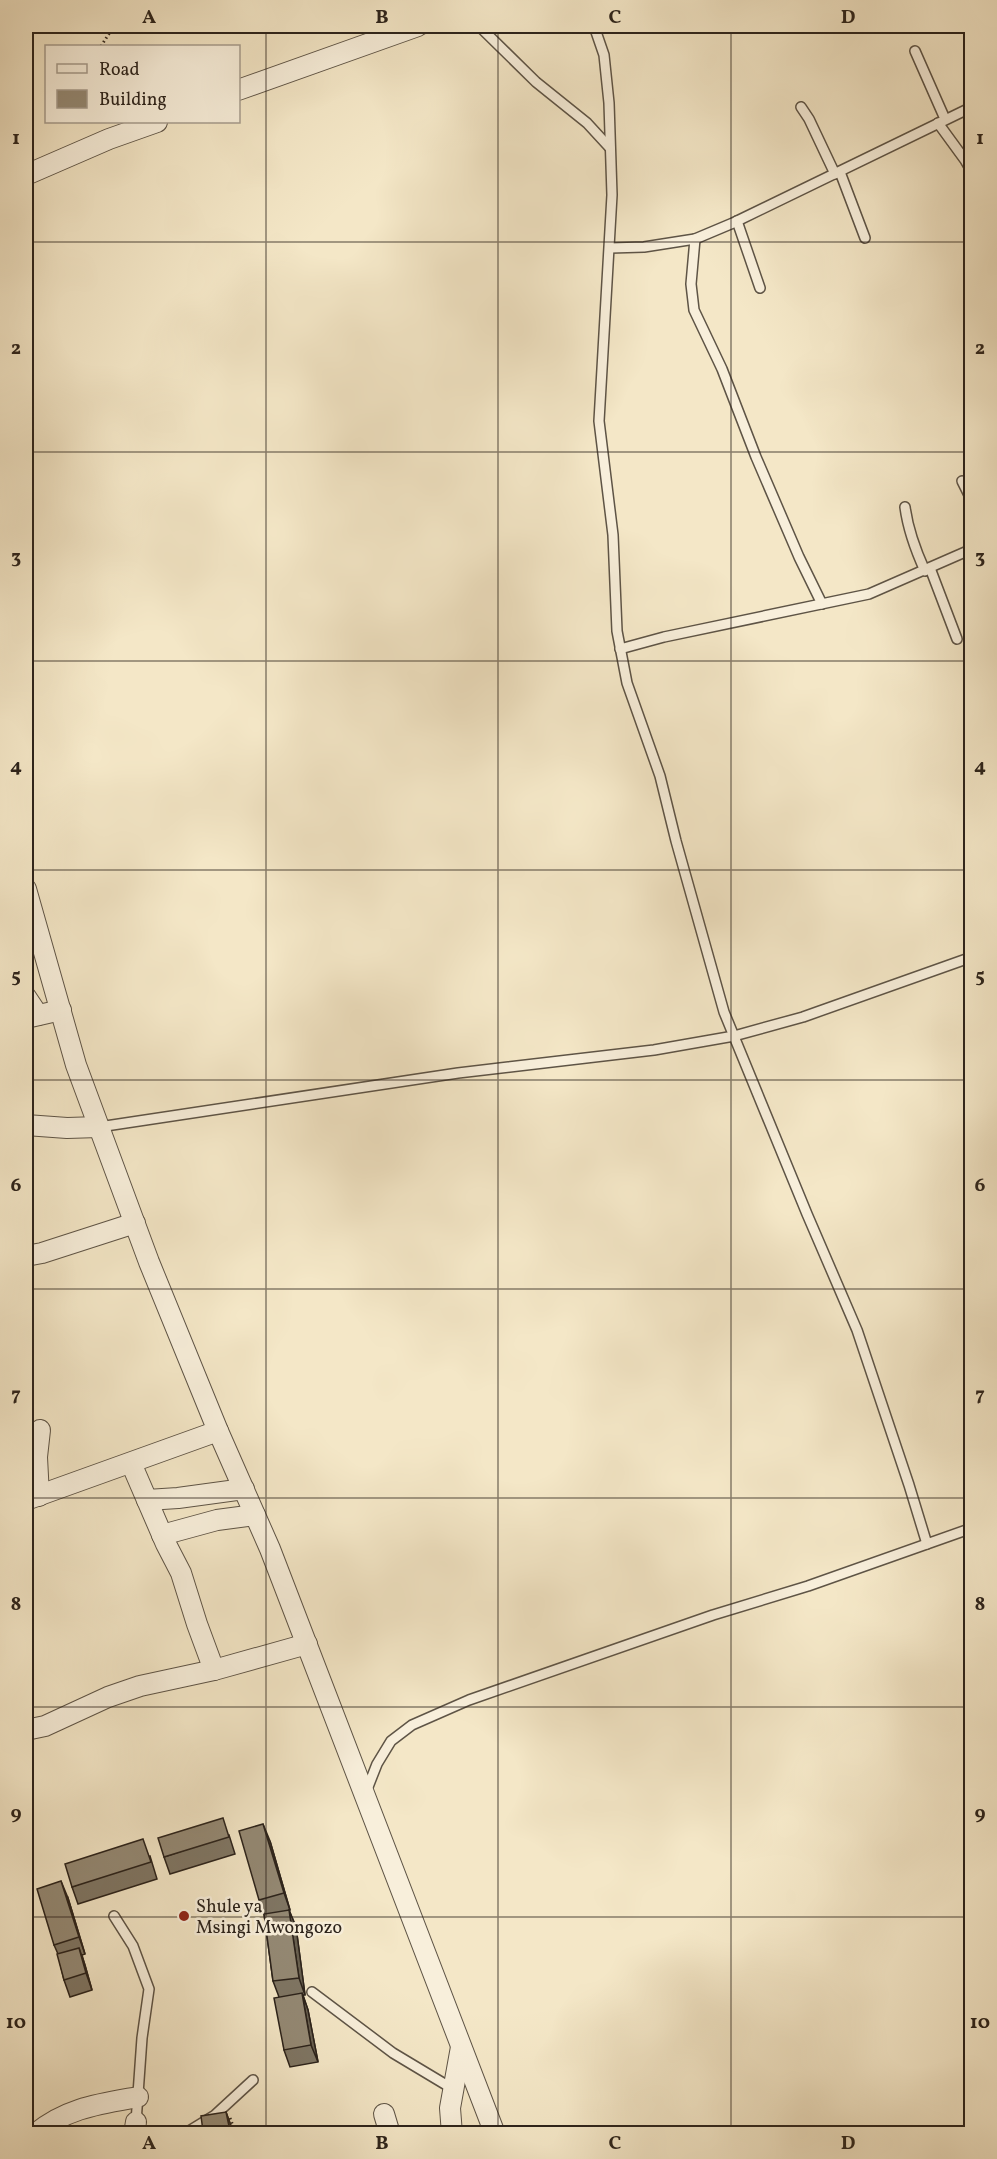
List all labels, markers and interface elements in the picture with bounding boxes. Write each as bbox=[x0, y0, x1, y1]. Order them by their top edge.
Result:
text: A bbox=[142, 4, 156, 32]
text: B bbox=[375, 4, 389, 32]
text: C bbox=[609, 4, 622, 32]
text: D bbox=[841, 4, 855, 32]
legend bbox=[45, 45, 240, 123]
text: Road bbox=[99, 58, 140, 83]
text: Building bbox=[99, 88, 167, 113]
text: 1 bbox=[12, 125, 20, 153]
text: 1 bbox=[976, 125, 984, 153]
text: 2 bbox=[11, 335, 21, 363]
text: 2 bbox=[975, 335, 985, 363]
text: 3 bbox=[11, 544, 21, 572]
text: 3 bbox=[975, 544, 985, 572]
text: 4 bbox=[10, 753, 22, 781]
text: 4 bbox=[974, 753, 986, 781]
text: 5 bbox=[11, 963, 21, 991]
text: 5 bbox=[975, 963, 985, 991]
text: 6 bbox=[11, 1172, 22, 1200]
text: 6 bbox=[975, 1172, 986, 1200]
text: 7 bbox=[11, 1381, 21, 1409]
text: 7 bbox=[975, 1381, 985, 1409]
text: 8 bbox=[11, 1591, 21, 1619]
text: 8 bbox=[975, 1591, 985, 1619]
text: 9 bbox=[10, 1800, 22, 1828]
text: 9 bbox=[974, 1800, 986, 1828]
place label: Shule ya Msingi Mwongozo bbox=[196, 1895, 342, 1941]
marker: Shule ya Msingi Mwongozo bbox=[177, 1909, 191, 1923]
text: 10 bbox=[6, 2009, 26, 2037]
text: 10 bbox=[970, 2009, 990, 2037]
text: A bbox=[142, 2130, 156, 2158]
text: B bbox=[375, 2130, 389, 2158]
text: C bbox=[609, 2130, 622, 2158]
text: D bbox=[841, 2130, 855, 2158]

